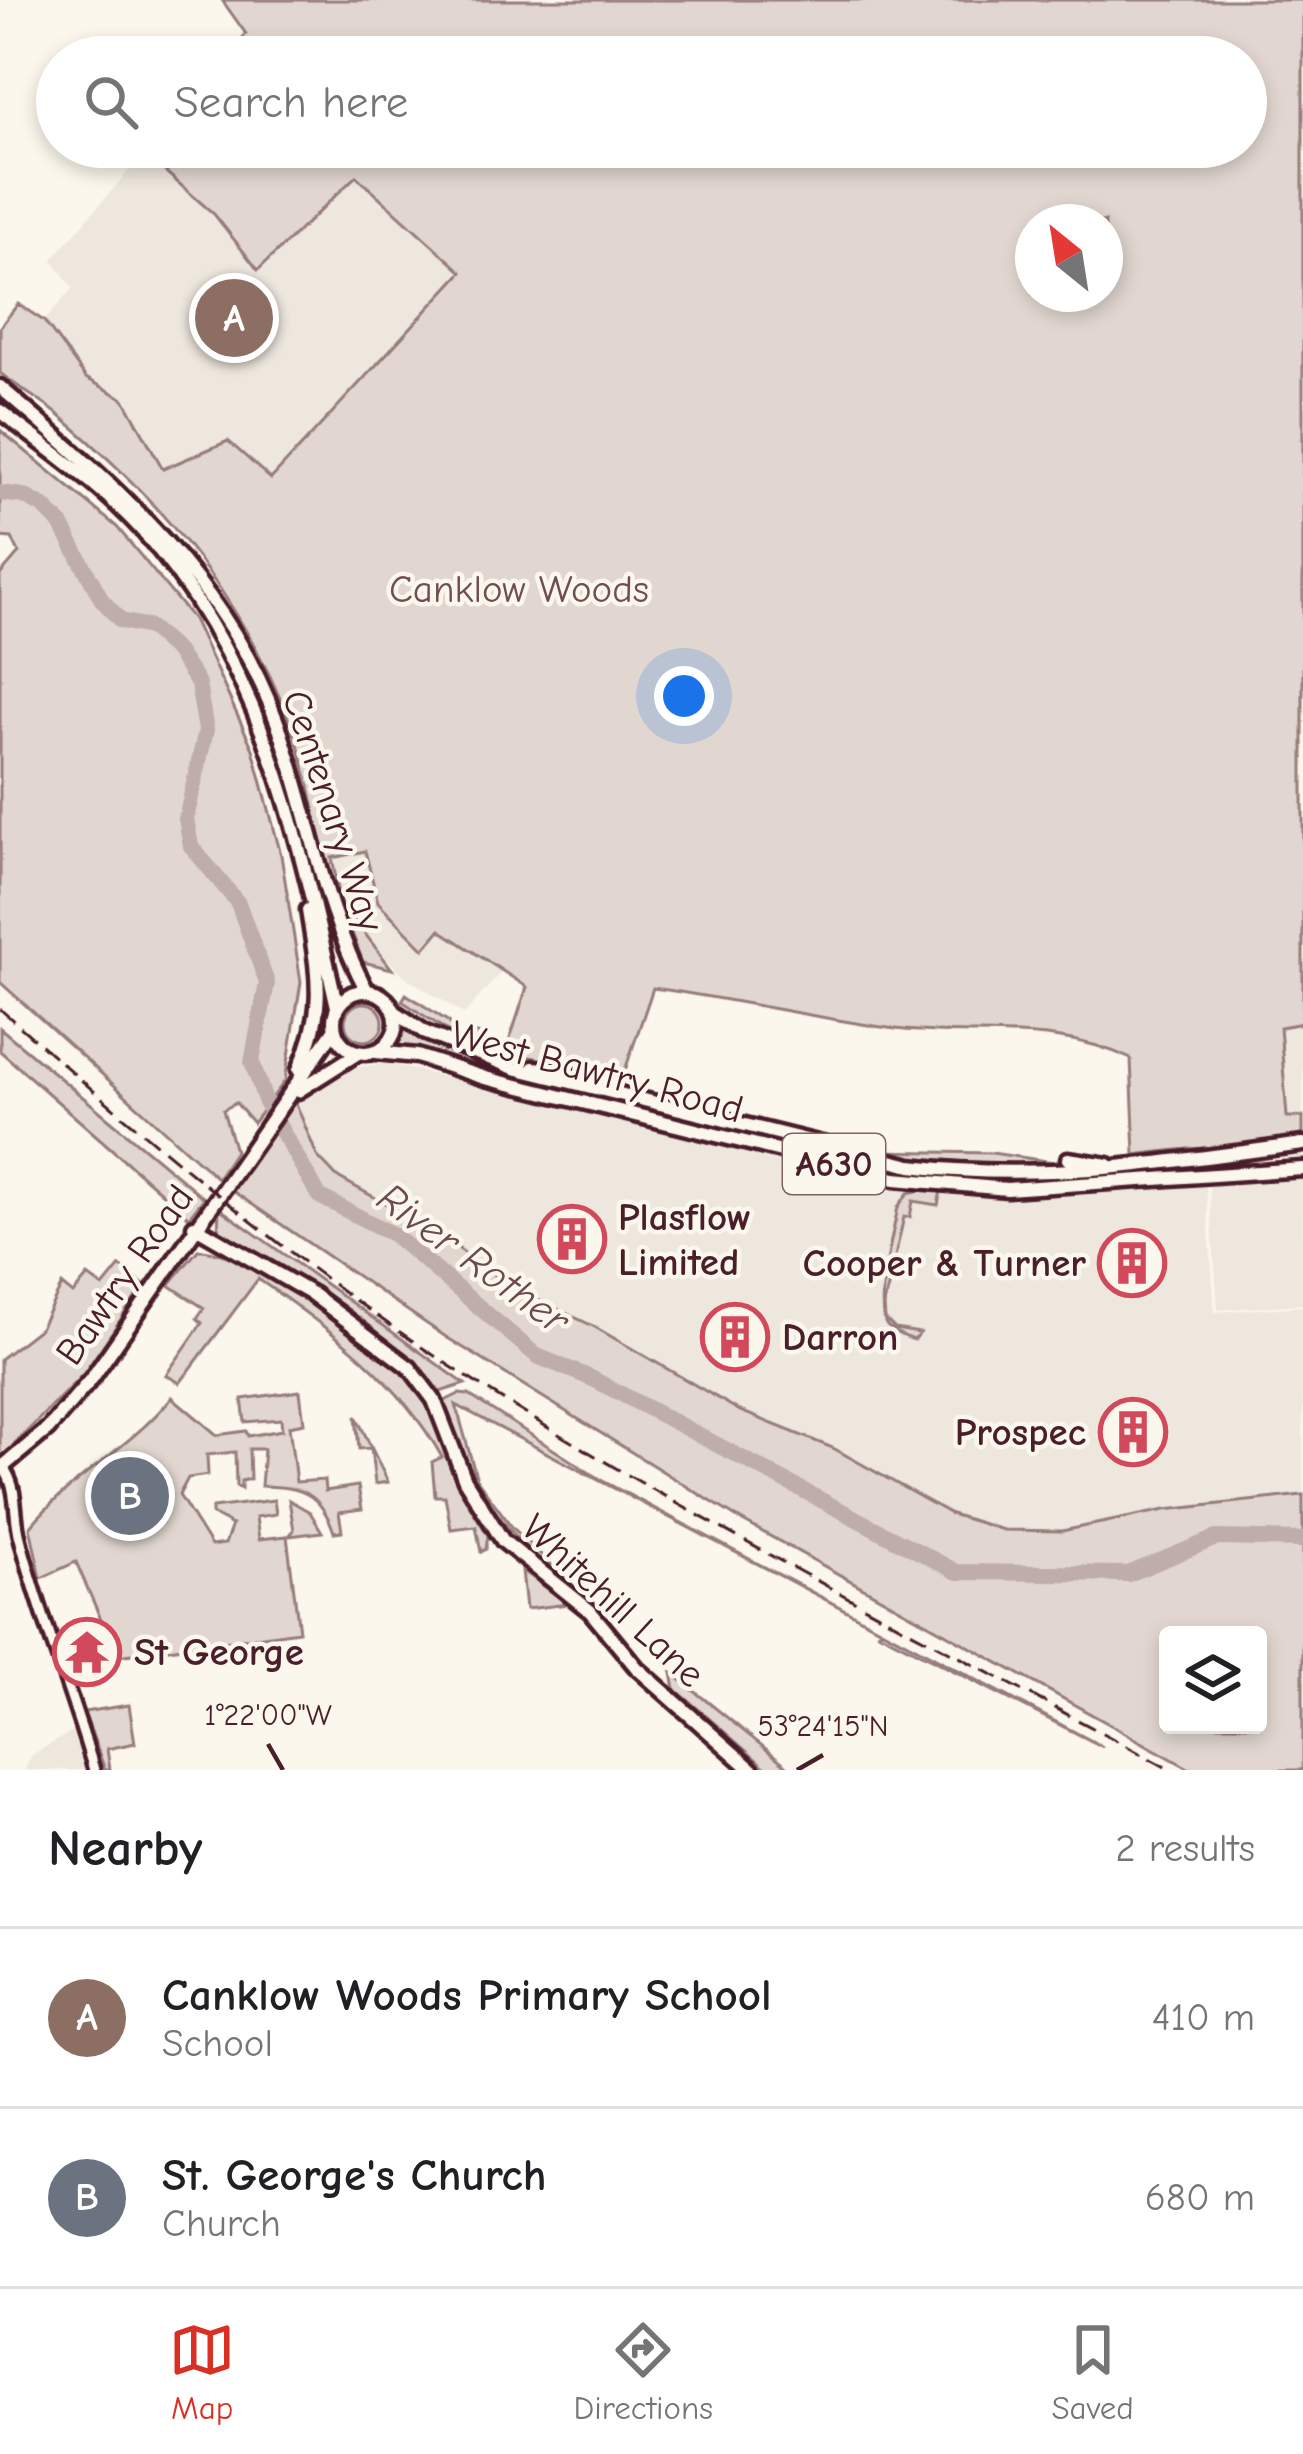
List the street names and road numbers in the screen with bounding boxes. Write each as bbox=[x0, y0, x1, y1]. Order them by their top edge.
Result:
street label: Centenary Way bbox=[273, 685, 393, 938]
street label: West Bawtry Road bbox=[446, 1011, 748, 1133]
road number: A630 bbox=[783, 1134, 885, 1194]
street label: Bawtry Road bbox=[47, 1177, 203, 1373]
street label: Whitehill Lane bbox=[512, 1505, 714, 1697]

